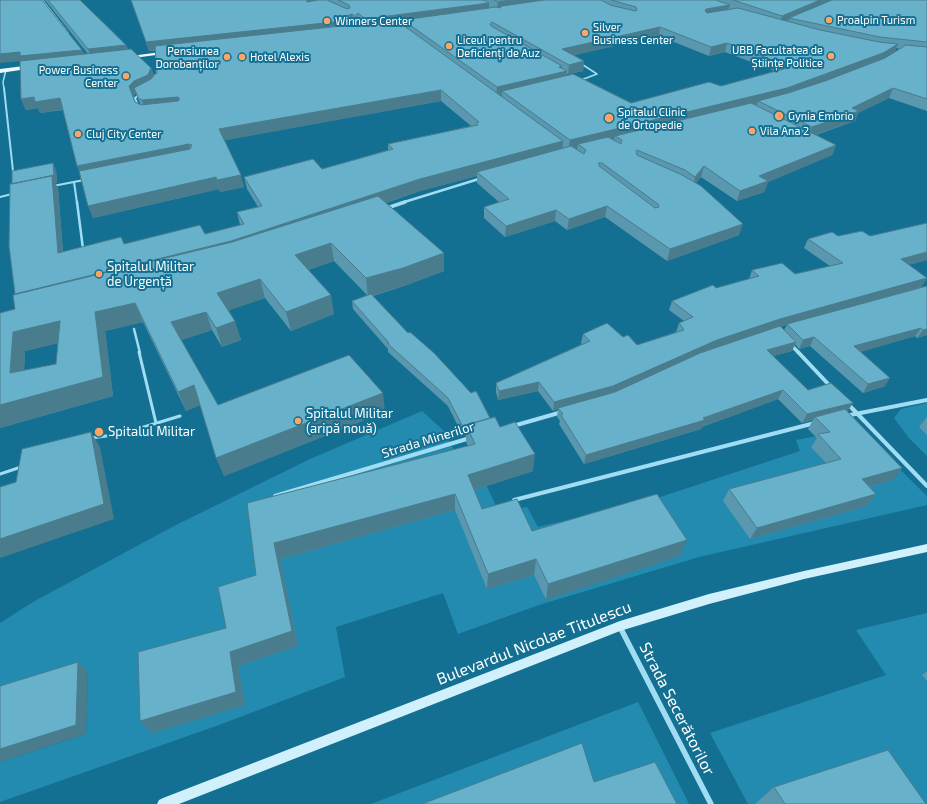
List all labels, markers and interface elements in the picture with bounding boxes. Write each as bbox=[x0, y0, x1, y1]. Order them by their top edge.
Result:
place label: Proalpin Turism bbox=[837, 13, 915, 27]
place label: Winners Center bbox=[335, 14, 412, 28]
marker: Proalpin Turism bbox=[824, 15, 834, 25]
marker: Winners Center bbox=[322, 16, 332, 26]
place label: Silver Business Center bbox=[593, 20, 673, 46]
marker: Silver Business Center bbox=[580, 28, 590, 38]
place label: Liceul pentru Deficienți de Auz bbox=[457, 33, 540, 59]
marker: Liceul pentru Deficienți de Auz bbox=[444, 41, 454, 51]
place label: UBB Facultatea de Științe Politice bbox=[732, 43, 823, 69]
place label: Pensiunea Dorobanților bbox=[155, 44, 219, 70]
place label: Hotel Alexis bbox=[250, 50, 310, 64]
marker: UBB Facultatea de Științe Politice bbox=[826, 51, 836, 61]
marker: Pensiunea Dorobanților bbox=[222, 52, 232, 62]
marker: Hotel Alexis bbox=[237, 52, 247, 62]
place label: Power Business Center bbox=[39, 63, 118, 89]
marker: Power Business Center bbox=[121, 71, 131, 81]
place label: Spitalul Clinic de Ortopedie bbox=[618, 105, 686, 131]
place label: Gynia Embrio bbox=[788, 109, 854, 123]
marker: Gynia Embrio bbox=[773, 110, 785, 122]
marker: Spitalul Clinic de Ortopedie bbox=[603, 112, 615, 124]
place label: Vila Ana 2 bbox=[760, 124, 809, 138]
marker: Vila Ana 2 bbox=[747, 126, 757, 136]
place label: Cluj City Center bbox=[86, 127, 162, 141]
marker: Cluj City Center bbox=[73, 129, 83, 139]
place label: Spitalul Militar de Urgență bbox=[107, 259, 194, 290]
marker: Spitalul Militar de Urgență bbox=[94, 269, 104, 279]
place label: Spitalul Militar (aripă nouă) bbox=[306, 406, 393, 437]
marker: Spitalul Militar (aripă nouă) bbox=[293, 416, 303, 426]
street label: Strada Minerilor bbox=[380, 418, 476, 462]
place label: Spitalul Militar bbox=[108, 424, 195, 440]
marker: Spitalul Militar bbox=[93, 426, 105, 438]
street label: Bulevardul Nicolae Titulescu bbox=[434, 597, 634, 689]
street label: Strada Secerătorilor bbox=[635, 639, 719, 779]

